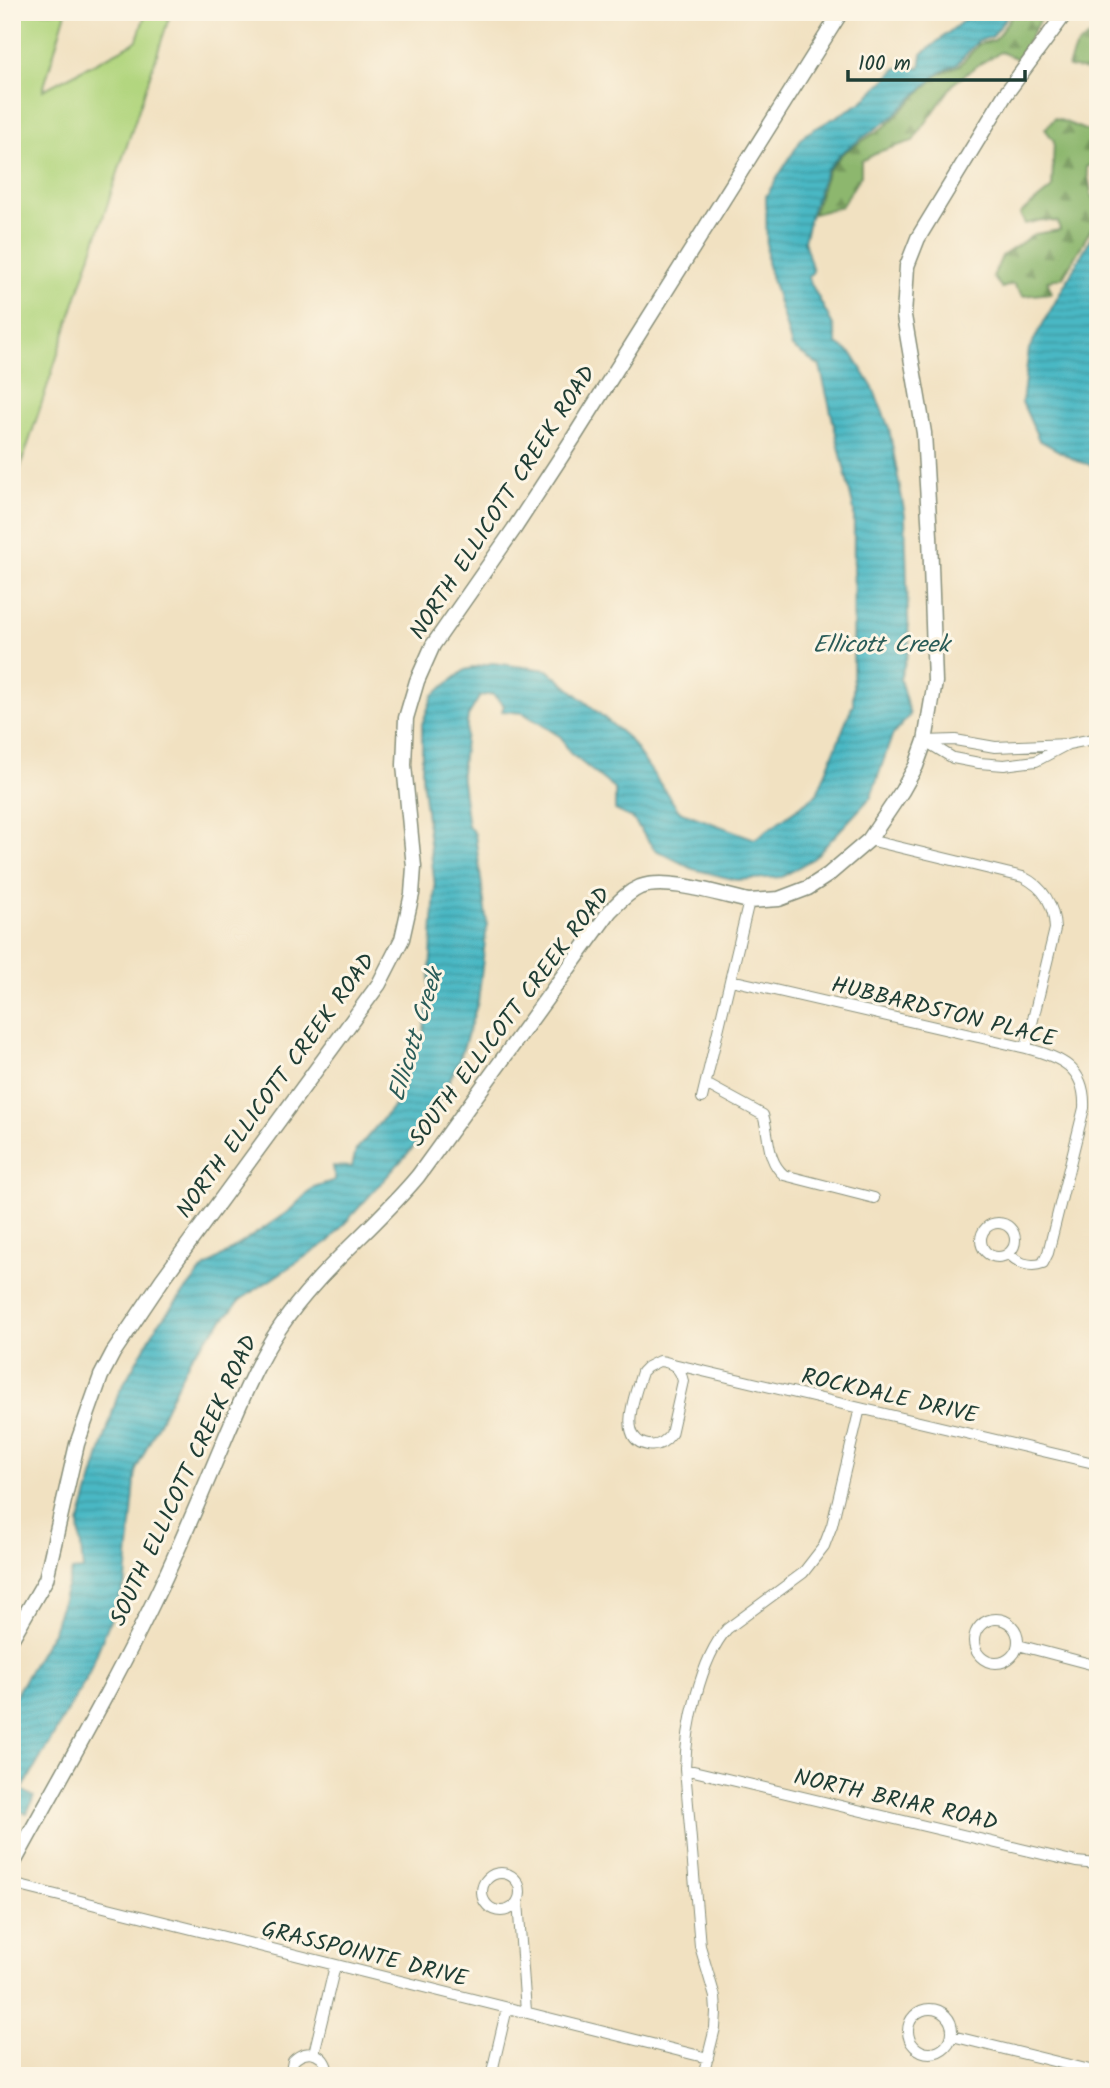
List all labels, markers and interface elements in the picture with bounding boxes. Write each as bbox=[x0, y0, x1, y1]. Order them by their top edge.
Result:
scale bar bbox=[848, 38, 1024, 82]
text: 100 m bbox=[858, 48, 911, 81]
street label: NORTH ELLICOTT CREEK ROAD bbox=[401, 359, 606, 647]
water label: Ellicott Creek bbox=[813, 626, 953, 665]
street label: SOUTH ELLICOTT CREEK ROAD bbox=[401, 879, 621, 1155]
street label: NORTH ELLICOTT CREEK ROAD bbox=[168, 946, 386, 1227]
water label: Ellicott Creek bbox=[378, 961, 456, 1106]
street label: HUBBARDSTON PLACE bbox=[827, 968, 1060, 1058]
street label: SOUTH ELLICOTT CREEK ROAD bbox=[101, 1329, 268, 1632]
street label: ROCKDALE DRIVE bbox=[798, 1359, 982, 1435]
street label: NORTH BRIAR ROAD bbox=[790, 1760, 1001, 1842]
street label: GRASSPOINTE DRIVE bbox=[258, 1912, 472, 1998]

